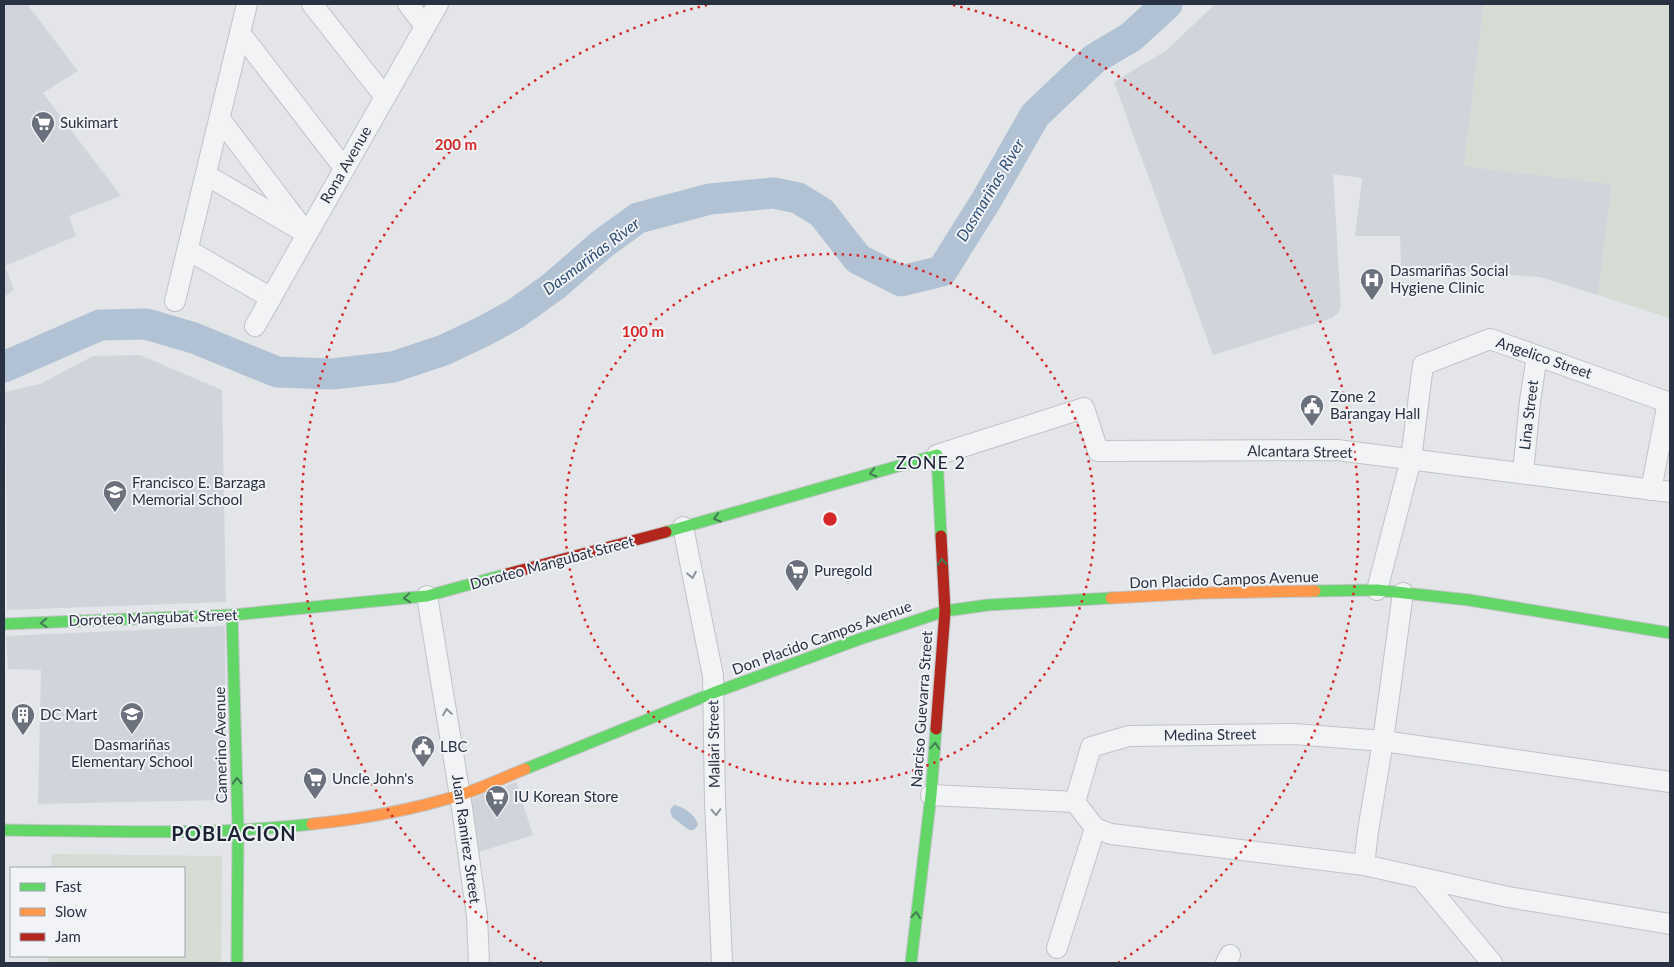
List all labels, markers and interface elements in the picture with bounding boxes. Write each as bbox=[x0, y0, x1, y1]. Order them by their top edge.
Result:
supermarket icon: Sukimart bbox=[30, 110, 56, 144]
place label: Sukimart bbox=[60, 113, 119, 131]
street label: Rona Avenue bbox=[316, 123, 375, 206]
text: 200 m bbox=[435, 135, 477, 153]
water label: Dasmariñas River bbox=[952, 135, 1028, 244]
water label: Dasmariñas River bbox=[539, 213, 643, 298]
place label: Dasmariñas Social Hygiene Clinic bbox=[1390, 261, 1509, 296]
hospital icon: Dasmariñas Social Hygiene Clinic bbox=[1359, 267, 1385, 301]
text: 100 m bbox=[622, 322, 664, 340]
street label: Angelico Street bbox=[1494, 332, 1595, 382]
street label: Lina Street bbox=[1515, 378, 1541, 451]
place label: Zone 2 Barangay Hall bbox=[1330, 387, 1420, 422]
public building icon: Zone 2 Barangay Hall bbox=[1299, 393, 1325, 427]
street label: Alcantara Street bbox=[1247, 441, 1354, 461]
district label: ZONE 2 bbox=[896, 451, 966, 473]
one-way arrow bbox=[870, 468, 878, 478]
place label: Francisco E. Barzaga Memorial School bbox=[132, 473, 266, 508]
school or university icon: Francisco E. Barzaga Memorial School bbox=[102, 479, 128, 513]
centre of rings bbox=[821, 510, 839, 528]
one-way arrow bbox=[713, 512, 721, 522]
street label: Doroteo Mangubat Street bbox=[468, 531, 636, 593]
supermarket icon: Puregold bbox=[784, 558, 810, 592]
one-way arrow bbox=[937, 558, 948, 566]
place label: Puregold bbox=[814, 561, 873, 579]
street label: Don Placido Campos Avenue bbox=[1129, 567, 1319, 591]
one-way arrow bbox=[687, 571, 697, 579]
one-way arrow bbox=[403, 592, 411, 603]
street label: Don Placido Campos Avenue bbox=[729, 596, 914, 678]
street label: Doroteo Mangubat Street bbox=[68, 605, 238, 629]
one-way arrow bbox=[39, 617, 47, 628]
street label: Narciso Guevarra Street bbox=[907, 629, 935, 788]
street label: Camerino Avenue bbox=[210, 686, 230, 804]
street label: Mallari Street bbox=[703, 699, 723, 788]
school or university icon: Dasmariñas Elementary School bbox=[119, 701, 145, 735]
building icon: DC Mart bbox=[10, 702, 36, 736]
place label: DC Mart bbox=[40, 705, 98, 723]
one-way arrow bbox=[442, 708, 452, 717]
street label: Medina Street bbox=[1163, 724, 1257, 744]
public building icon: LBC bbox=[410, 734, 436, 768]
place label: Dasmariñas Elementary School bbox=[71, 735, 193, 770]
place label: LBC bbox=[440, 737, 467, 755]
one-way arrow bbox=[929, 742, 940, 750]
supermarket icon: Uncle John's bbox=[302, 766, 328, 800]
place label: Uncle John's bbox=[332, 769, 414, 787]
street label: Juan Ramirez Street bbox=[449, 773, 485, 905]
one-way arrow bbox=[231, 776, 242, 784]
supermarket icon: IU Korean Store bbox=[484, 784, 510, 818]
place label: IU Korean Store bbox=[514, 787, 618, 805]
one-way arrow bbox=[710, 808, 721, 816]
district label: POBLACION bbox=[171, 821, 297, 845]
legend bbox=[10, 867, 185, 957]
text: Fast bbox=[55, 877, 82, 895]
text: Slow bbox=[55, 902, 87, 920]
one-way arrow bbox=[910, 911, 921, 919]
text: Jam bbox=[55, 927, 81, 945]

